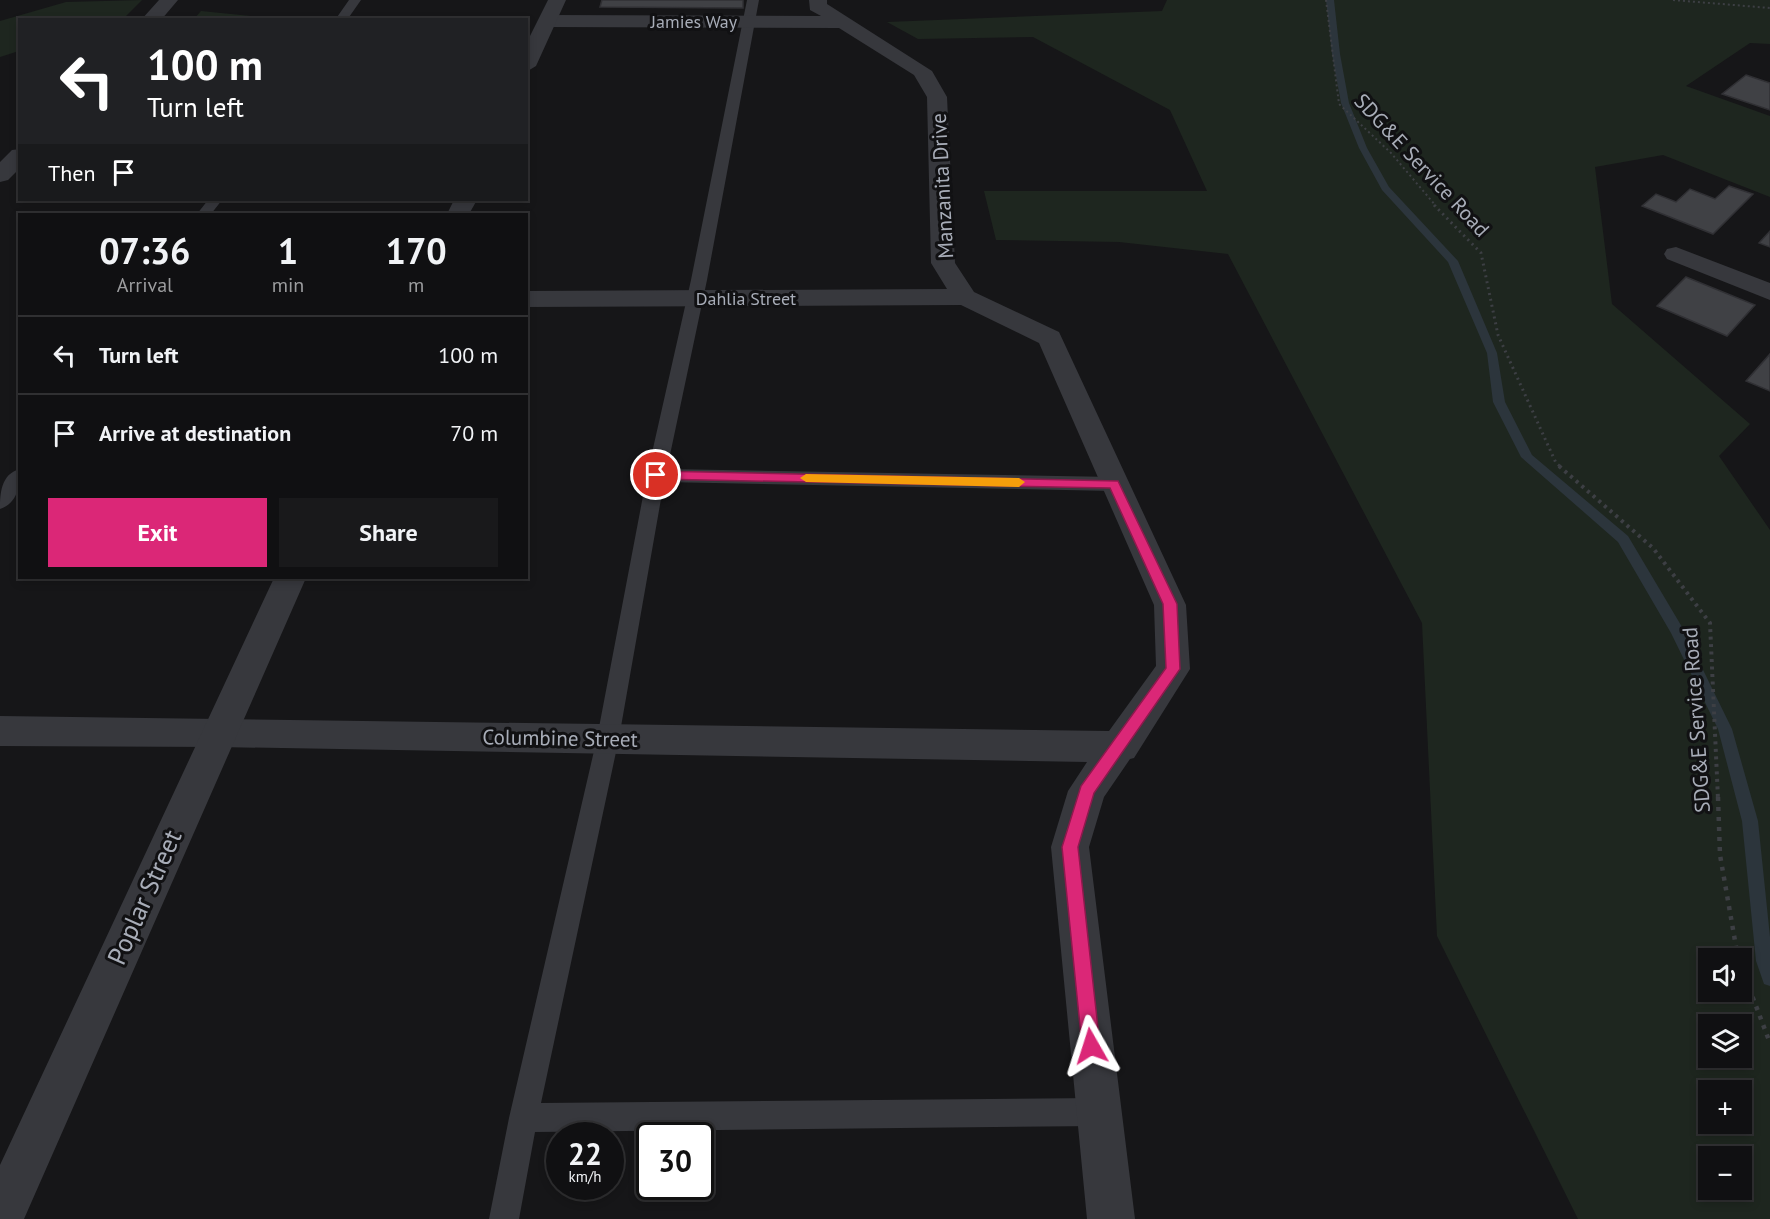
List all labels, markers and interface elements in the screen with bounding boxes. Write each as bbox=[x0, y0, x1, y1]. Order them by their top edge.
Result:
street label: Jamies Way bbox=[650, 10, 738, 33]
text: 100 m bbox=[147, 37, 263, 92]
icon: left bbox=[48, 42, 126, 120]
street label: SDG&E Service Road bbox=[1349, 88, 1495, 242]
text: Turn left bbox=[147, 90, 244, 124]
street label: Manzanita Drive bbox=[925, 113, 959, 259]
icon: arrive bbox=[107, 156, 140, 189]
text: Then bbox=[48, 159, 95, 187]
text: 07:36 bbox=[99, 227, 191, 274]
text: 1 bbox=[278, 227, 298, 274]
text: 170 bbox=[386, 227, 447, 274]
text: Arrival bbox=[117, 272, 173, 298]
text: min bbox=[272, 272, 304, 298]
text: m bbox=[408, 272, 424, 298]
street label: Dahlia Street bbox=[696, 287, 796, 310]
icon: left bbox=[48, 339, 81, 372]
text: Turn left bbox=[99, 341, 179, 369]
text: 100 m bbox=[438, 341, 498, 369]
icon: arrive bbox=[48, 417, 81, 450]
text: Arrive at destination bbox=[99, 419, 291, 447]
text: 70 m bbox=[450, 419, 498, 447]
pin bbox=[630, 449, 681, 500]
icon: arrive bbox=[639, 458, 672, 491]
button: Exit bbox=[48, 498, 267, 567]
button: Share bbox=[279, 498, 498, 567]
street label: SDG&E Service Road bbox=[1676, 626, 1716, 814]
street label: Columbine Street bbox=[482, 723, 638, 753]
street label: Poplar Street bbox=[100, 824, 188, 970]
map controls bbox=[1698, 948, 1752, 1200]
button: sound bbox=[1698, 948, 1752, 1002]
position arrow bbox=[1059, 1014, 1123, 1078]
button: layers bbox=[1698, 1014, 1752, 1068]
button: + bbox=[1698, 1080, 1752, 1134]
speed limit sign: 30 bbox=[636, 1122, 714, 1200]
text: 22 bbox=[568, 1134, 602, 1173]
button: − bbox=[1698, 1146, 1752, 1200]
text: km/h bbox=[569, 1167, 601, 1186]

